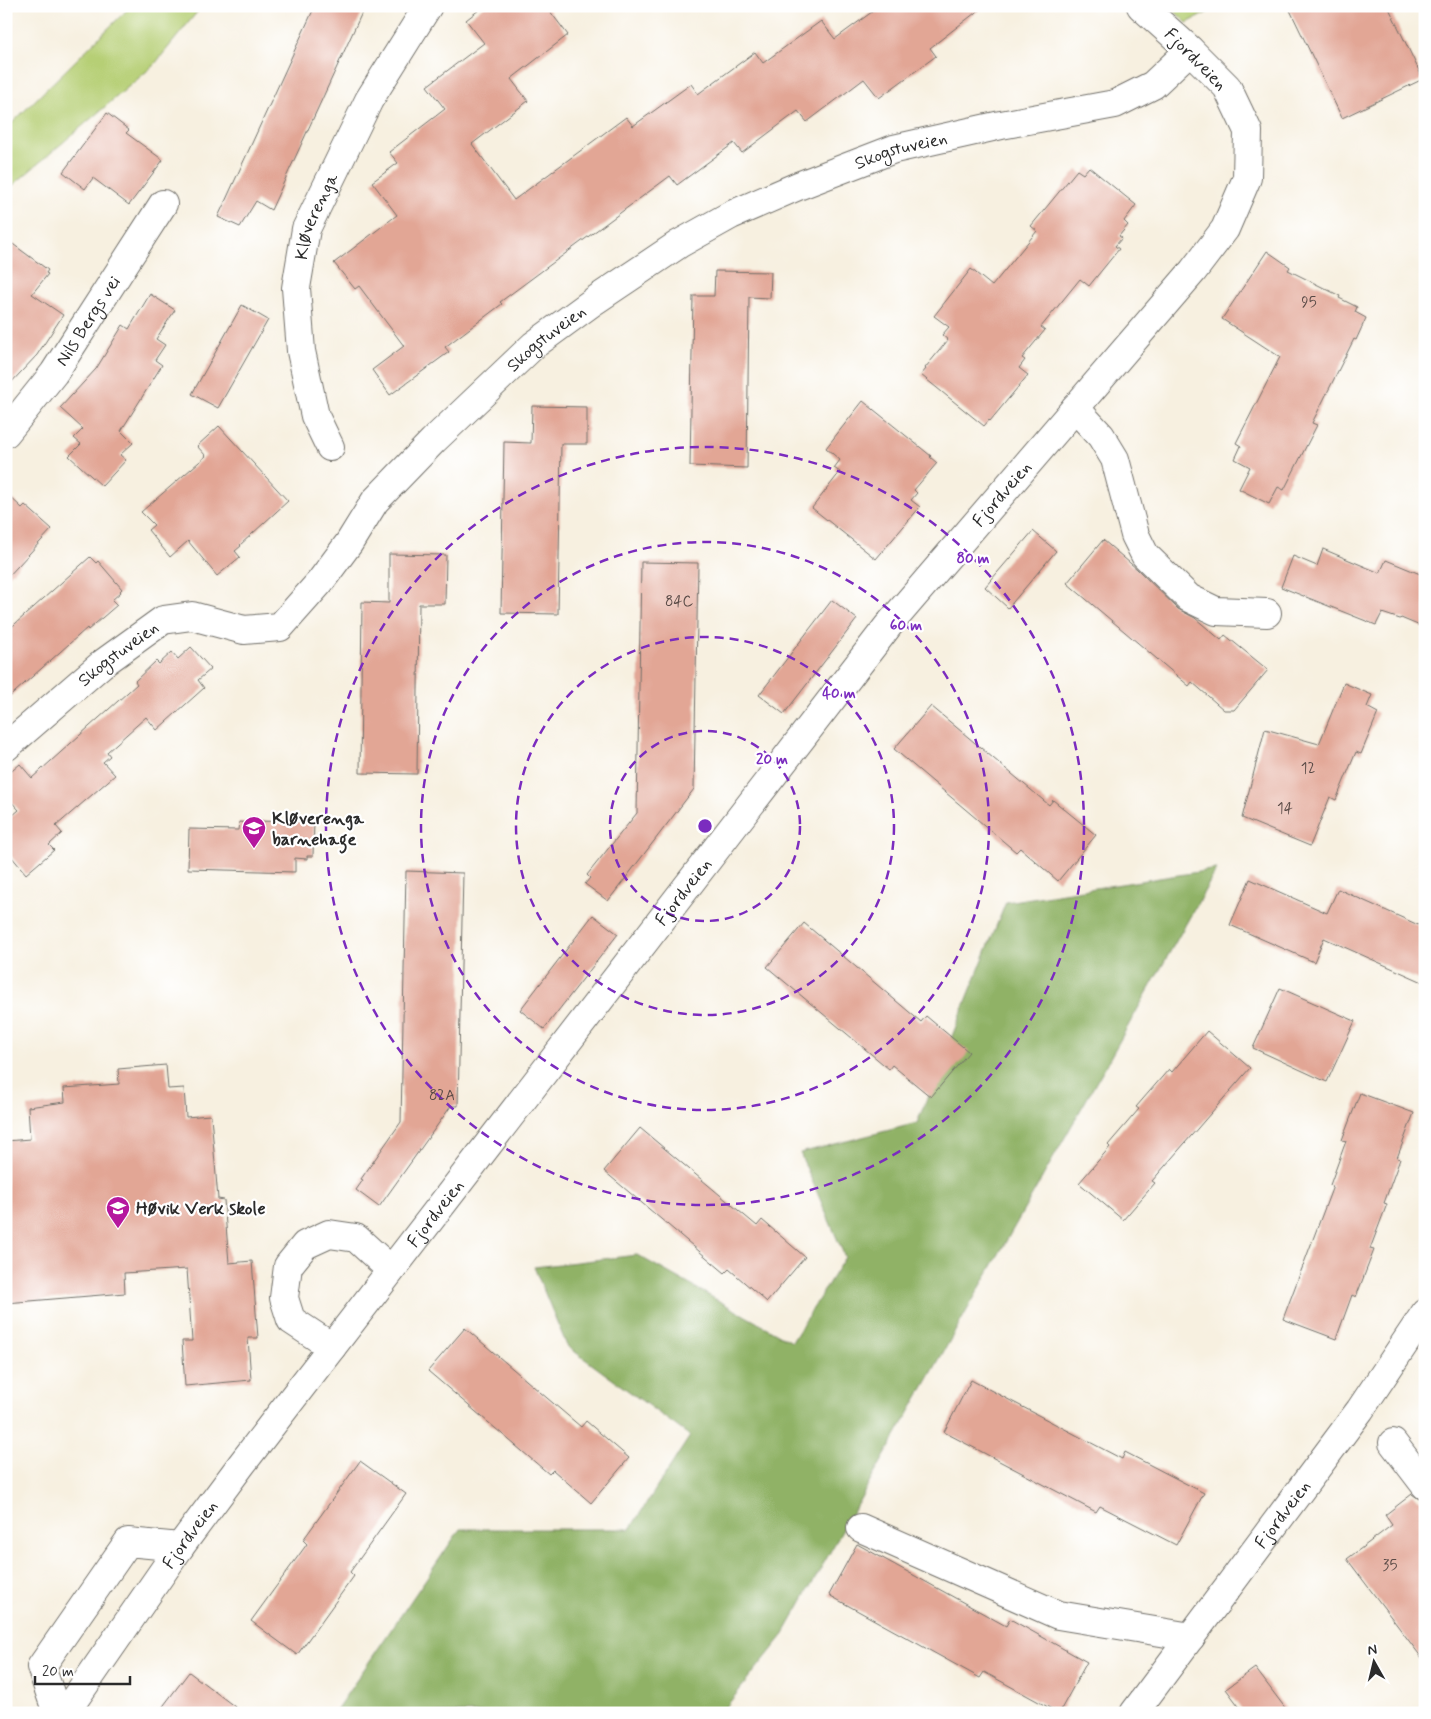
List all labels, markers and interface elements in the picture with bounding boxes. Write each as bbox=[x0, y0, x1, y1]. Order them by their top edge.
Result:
street label: Fjordveien bbox=[1159, 23, 1232, 96]
street label: Skogstuveien bbox=[852, 126, 950, 176]
street label: Kløverenga bbox=[290, 169, 345, 262]
street label: Nils Bergs vei bbox=[50, 271, 127, 371]
house number: 95 bbox=[1301, 293, 1317, 313]
street label: Skogstuveien bbox=[502, 300, 591, 378]
street label: Fjordveien bbox=[967, 456, 1037, 532]
text: 80 m bbox=[956, 549, 990, 569]
house number: 84C bbox=[665, 592, 693, 612]
street label: Skogstuveien bbox=[73, 616, 164, 693]
text: 60 m bbox=[890, 616, 922, 636]
text: 40 m bbox=[822, 684, 856, 704]
text: 20 m bbox=[756, 750, 788, 770]
house number: 12 bbox=[1301, 759, 1315, 779]
house number: 14 bbox=[1277, 799, 1293, 819]
place label: Kløverenga barnehage bbox=[272, 807, 365, 854]
school or university icon: Kløverenga barnehage bbox=[241, 815, 267, 849]
centre of rings bbox=[696, 817, 714, 835]
street label: Fjordveien bbox=[650, 853, 718, 931]
house number: 82A bbox=[429, 1086, 455, 1106]
street label: Fjordveien bbox=[402, 1175, 470, 1253]
school or university icon: Høvik Verk skole bbox=[105, 1195, 131, 1229]
place label: Høvik Verk skole bbox=[136, 1197, 266, 1221]
street label: Fjordveien bbox=[1250, 1476, 1317, 1554]
street label: Fjordveien bbox=[157, 1496, 224, 1574]
house number: 35 bbox=[1383, 1556, 1397, 1576]
north arrow bbox=[1348, 1636, 1398, 1686]
text: N bbox=[1366, 1641, 1378, 1660]
scale bar bbox=[35, 1654, 130, 1686]
text: 20 m bbox=[42, 1662, 74, 1682]

